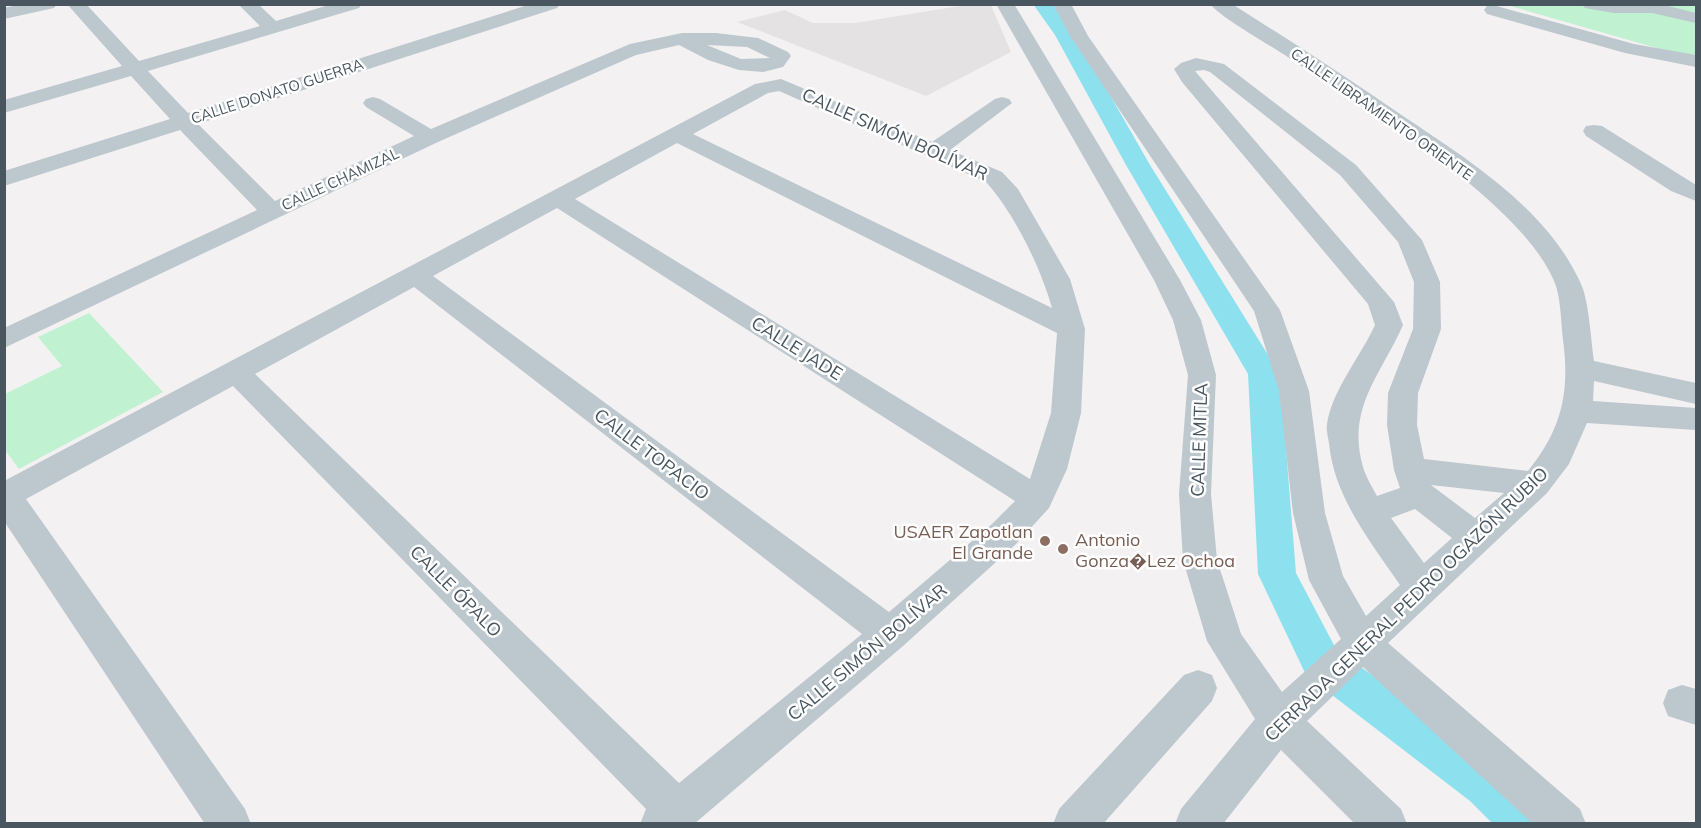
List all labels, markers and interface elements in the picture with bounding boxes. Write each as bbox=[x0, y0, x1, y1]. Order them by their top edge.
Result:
street label: CALLE LIBRAMIENTO ORIENTE bbox=[1287, 44, 1477, 184]
street label: CALLE DONATO GUERRA bbox=[188, 54, 366, 128]
street label: CALLE SIMÓN BOLÍVAR bbox=[798, 83, 992, 185]
street label: CALLE CHAMIZAL bbox=[278, 143, 402, 215]
street label: CALLE JADE bbox=[747, 311, 847, 385]
street label: CALLE MITLA bbox=[1186, 383, 1212, 497]
street label: CALLE TOPACIO bbox=[590, 403, 714, 505]
street label: CERRADA GENERAL PEDRO OGAZÓN RUBIO bbox=[1259, 462, 1553, 746]
place label: USAER Zapotlan El Grande bbox=[893, 520, 1033, 564]
place label: Antonio Gonza�Lez Ochoa bbox=[1075, 528, 1235, 572]
marker: USAER Zapotlan El Grande bbox=[1038, 534, 1052, 548]
street label: CALLE ÓPALO bbox=[405, 540, 507, 642]
marker: Antonio Gonza�Lez Ochoa bbox=[1056, 542, 1070, 556]
street label: CALLE SIMÓN BOLÍVAR bbox=[782, 578, 952, 726]

